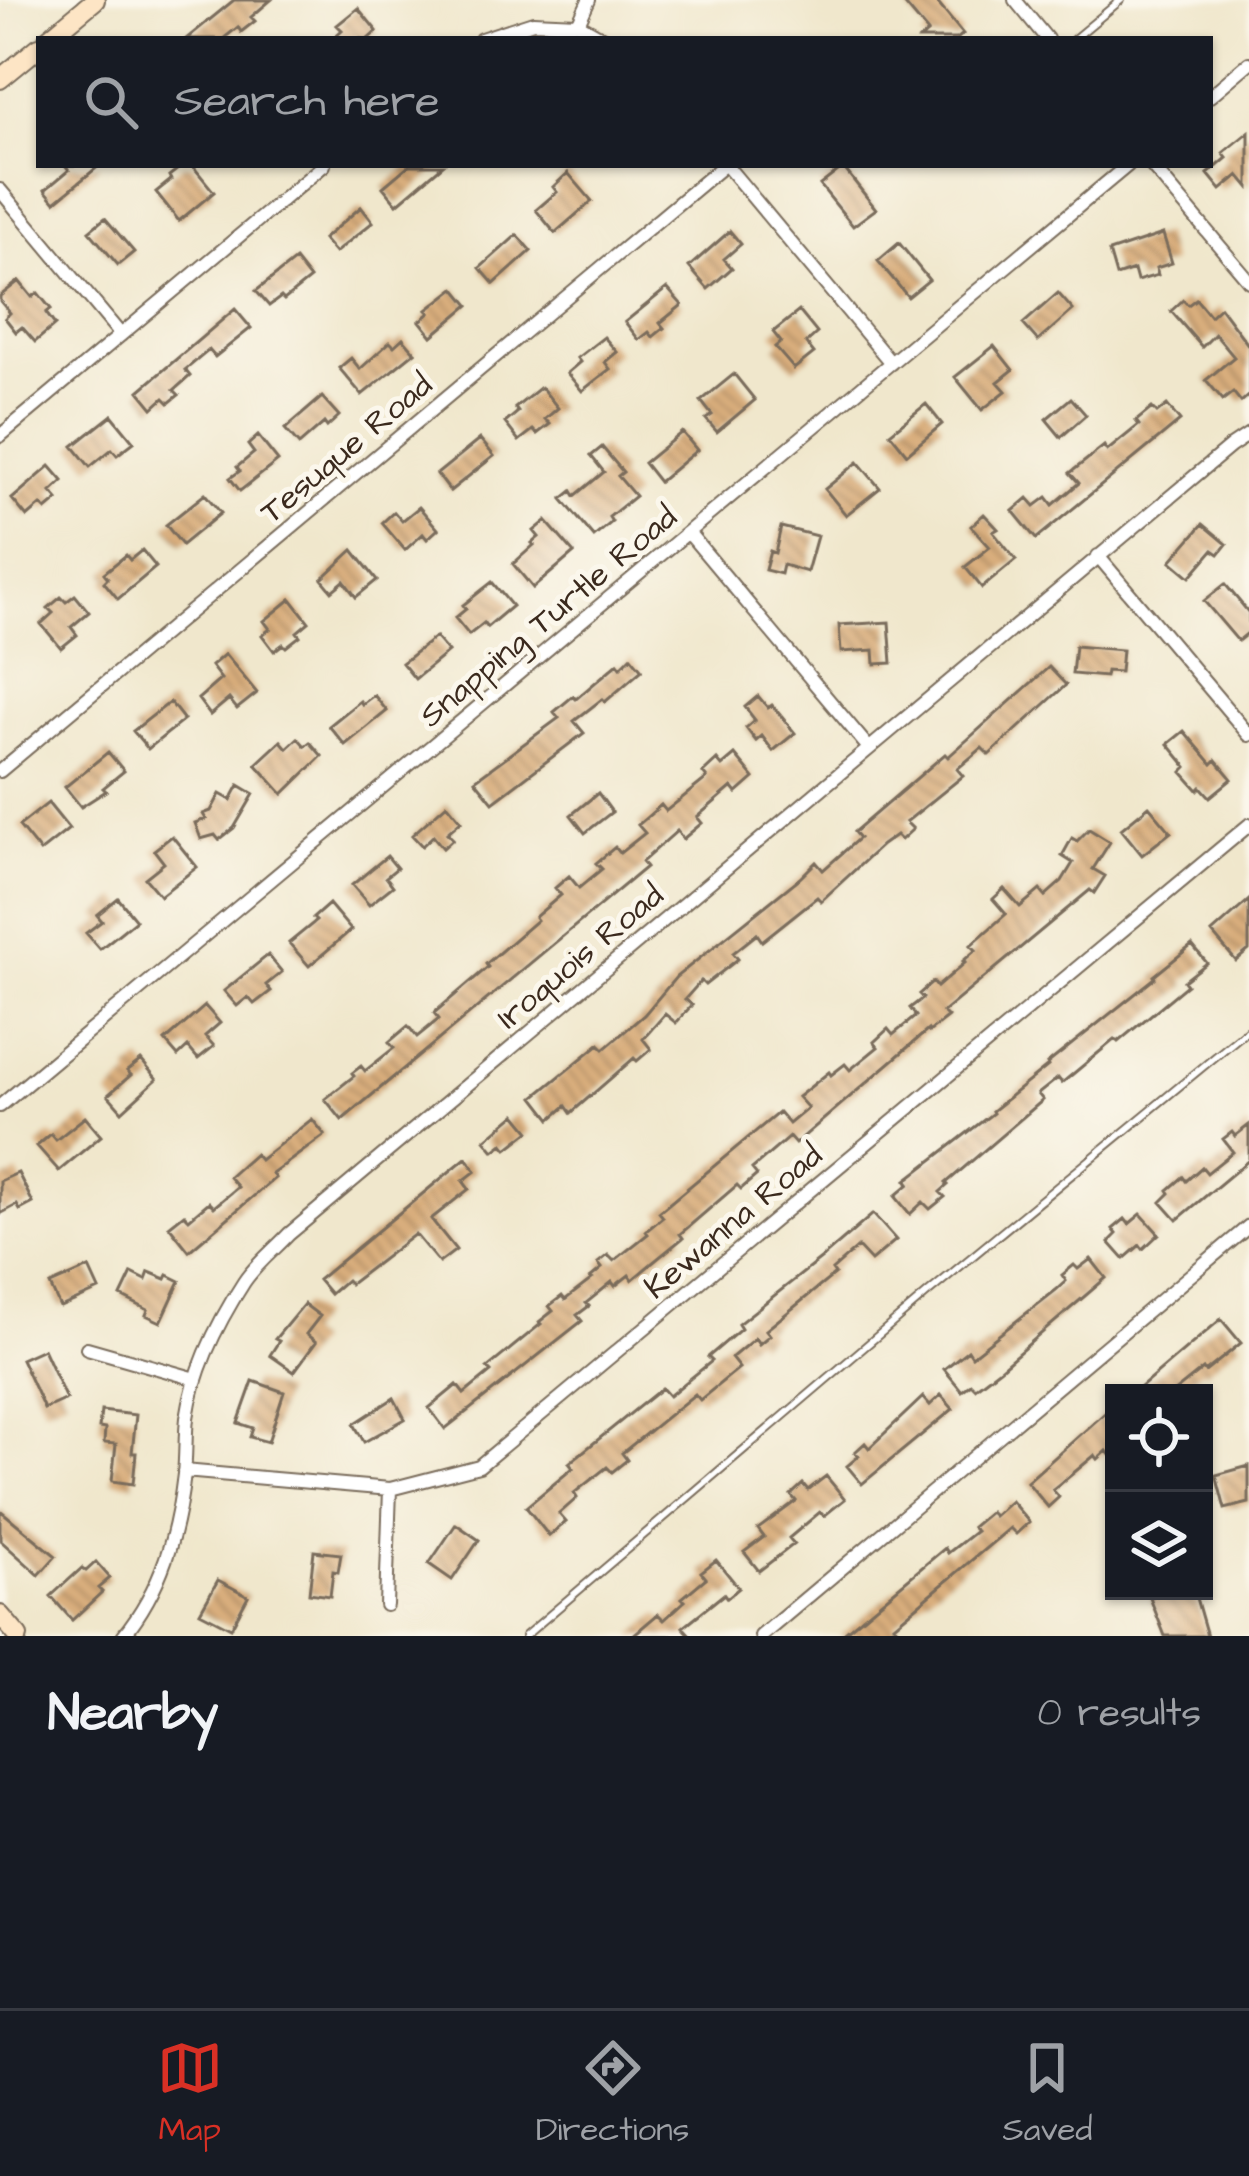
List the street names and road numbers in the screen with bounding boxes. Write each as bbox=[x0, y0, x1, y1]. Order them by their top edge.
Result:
street label: Tesuque Road bbox=[250, 363, 442, 534]
street label: Snapping Turtle Road bbox=[409, 495, 688, 740]
street label: Iroquois Road bbox=[487, 873, 673, 1040]
street label: Kewanna Road bbox=[634, 1133, 832, 1310]

